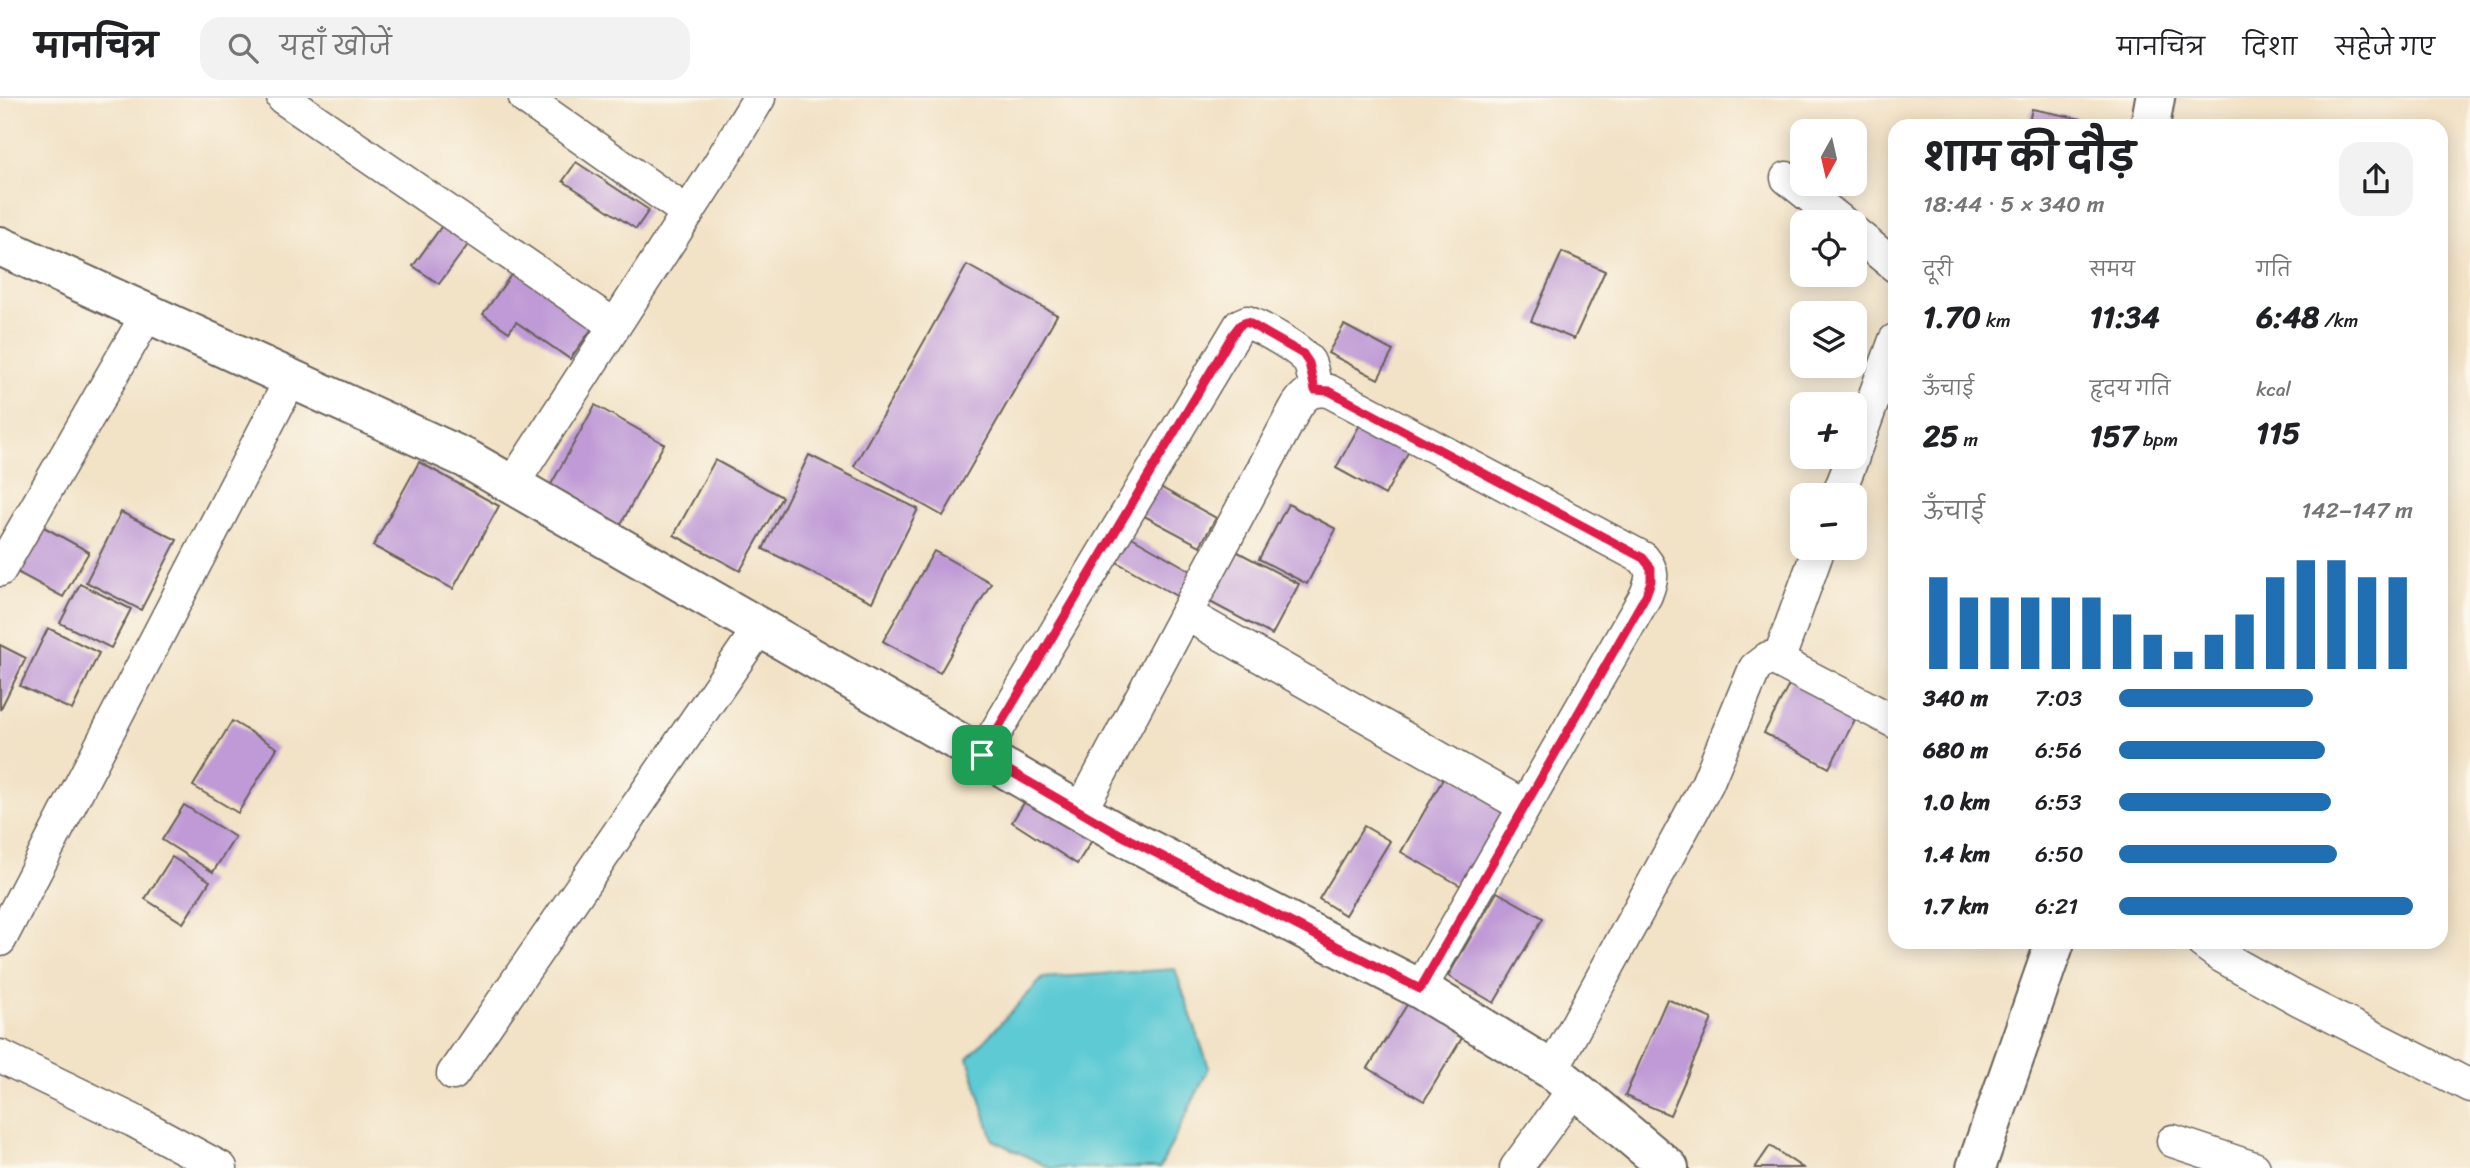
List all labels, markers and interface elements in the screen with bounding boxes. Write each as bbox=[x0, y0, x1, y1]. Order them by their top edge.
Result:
text: मानचित्र bbox=[35, 17, 158, 75]
search box bbox=[200, 17, 690, 80]
text: यहाँ खोजें bbox=[280, 23, 392, 69]
text: मानचित्र bbox=[2117, 26, 2205, 68]
text: दिशा bbox=[2243, 26, 2297, 68]
text: सहेजे गए bbox=[2335, 26, 2435, 68]
icon: search bbox=[224, 29, 262, 67]
north arrow bbox=[1790, 119, 1867, 196]
map controls bbox=[1790, 119, 1867, 560]
text: शाम की दौड़ bbox=[1923, 124, 2135, 191]
button: share bbox=[2339, 142, 2413, 216]
text: 18:44 · 5 × 340 m bbox=[1923, 184, 2105, 225]
button: locate bbox=[1790, 210, 1867, 287]
text: दूरी bbox=[1923, 253, 1953, 286]
text: समय bbox=[2090, 253, 2135, 286]
text: गति bbox=[2256, 253, 2291, 286]
text: 1.70 bbox=[1923, 290, 1981, 344]
text: 11:34 bbox=[2090, 290, 2160, 344]
text: 6:48 bbox=[2256, 290, 2319, 344]
button: layers bbox=[1790, 301, 1867, 378]
text: km bbox=[1981, 304, 2011, 337]
text: /km bbox=[2319, 304, 2358, 337]
text: ऊँचाई bbox=[1923, 372, 1974, 405]
text: हृदय गति bbox=[2090, 372, 2170, 405]
text: kcal bbox=[2256, 373, 2291, 406]
button: + bbox=[1790, 392, 1867, 469]
text: 115 bbox=[2256, 406, 2300, 460]
text: 25 bbox=[1923, 409, 1959, 463]
text: 157 bbox=[2090, 409, 2138, 463]
text: m bbox=[1959, 423, 1978, 456]
text: bpm bbox=[2138, 423, 2178, 456]
button: − bbox=[1790, 483, 1867, 560]
text: 142–147 m bbox=[2301, 490, 2413, 531]
text: ऊँचाई bbox=[1923, 491, 1985, 532]
text: 340 m bbox=[1923, 678, 1988, 719]
text: 7:03 bbox=[2035, 678, 2082, 719]
pin bbox=[952, 725, 1012, 785]
text: 680 m bbox=[1923, 730, 1988, 771]
text: 6:56 bbox=[2035, 730, 2082, 771]
icon: arrive bbox=[963, 736, 1001, 774]
text: 1.0 km bbox=[1923, 782, 1990, 823]
text: 6:53 bbox=[2035, 782, 2082, 823]
text: 1.4 km bbox=[1923, 834, 1990, 875]
text: 6:50 bbox=[2035, 834, 2084, 875]
text: 1.7 km bbox=[1923, 886, 1989, 927]
text: 6:21 bbox=[2035, 886, 2078, 927]

